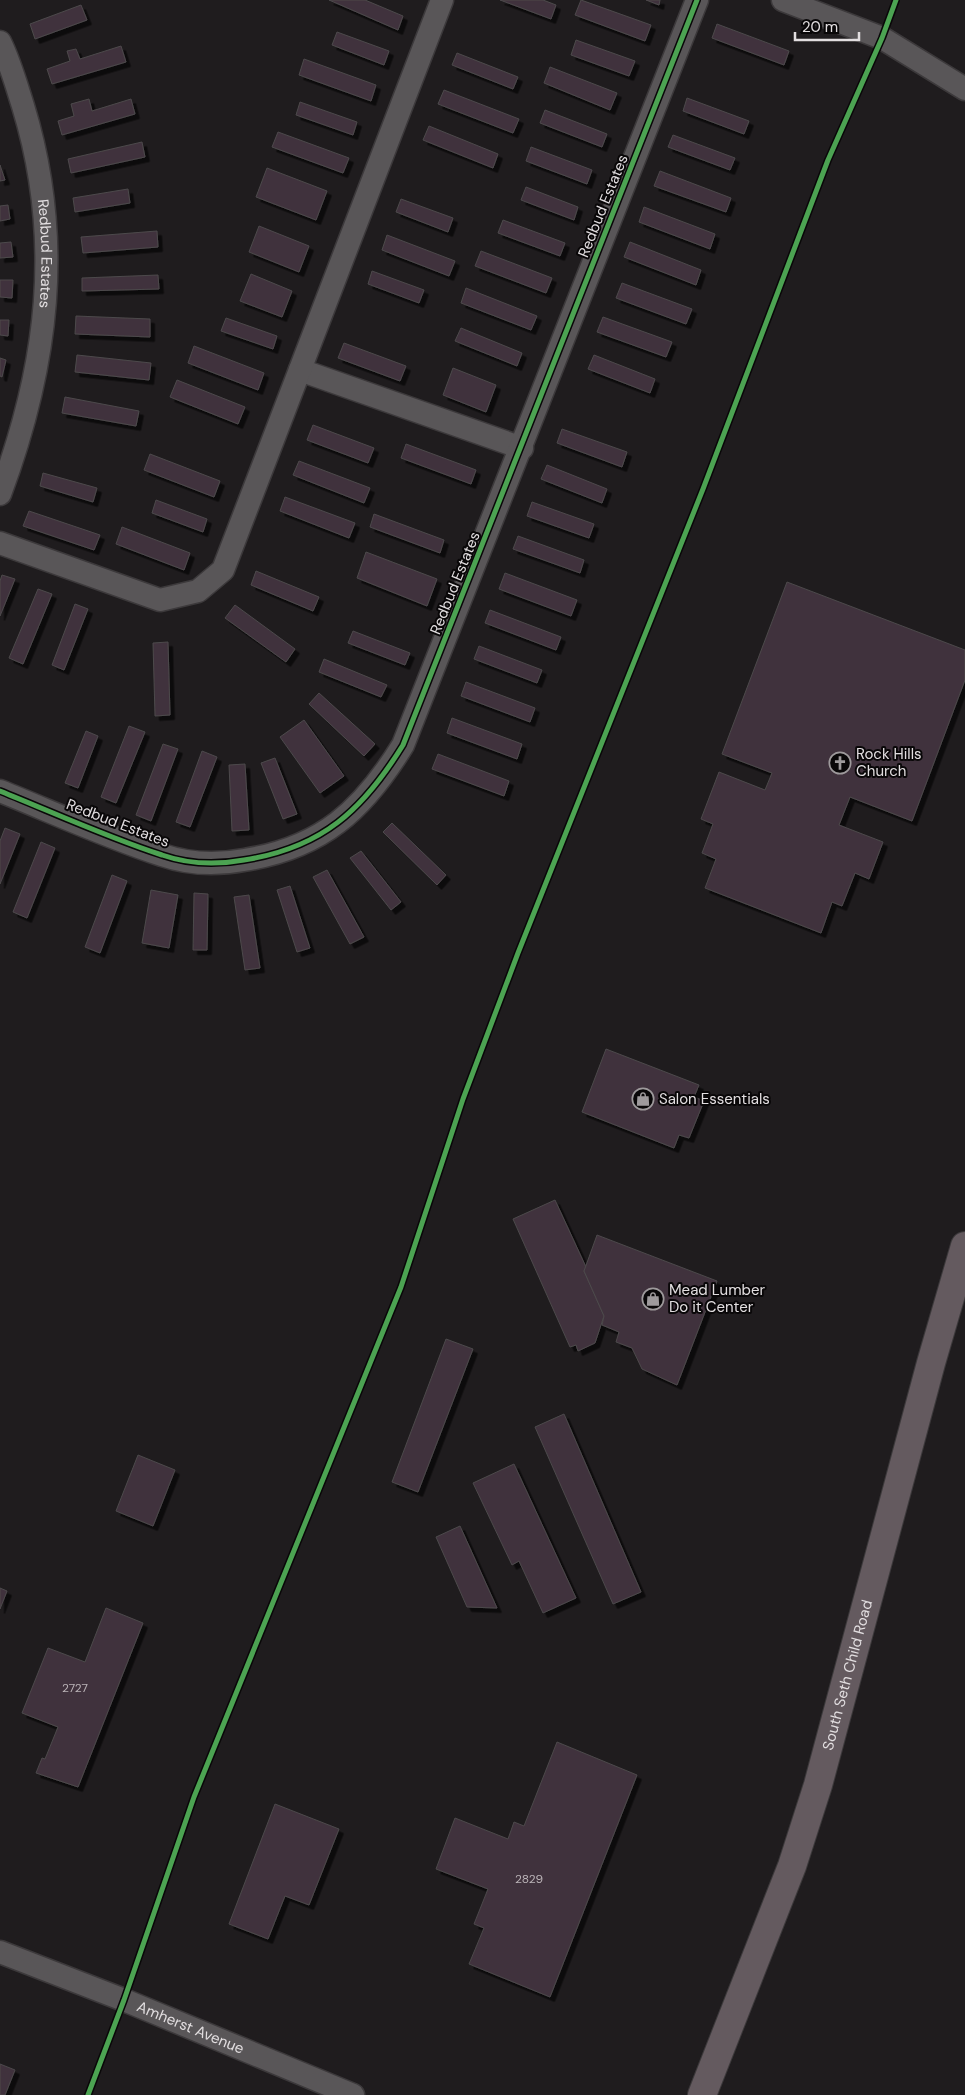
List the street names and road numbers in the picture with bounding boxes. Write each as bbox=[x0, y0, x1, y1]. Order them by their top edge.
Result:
street label: Redbud Estates bbox=[573, 152, 633, 260]
street label: Redbud Estates bbox=[33, 198, 56, 309]
street label: Redbud Estates bbox=[425, 529, 485, 637]
street label: Redbud Estates bbox=[64, 794, 172, 852]
street label: South Seth Child Road bbox=[818, 1598, 877, 1752]
street label: Amherst Avenue bbox=[134, 1996, 247, 2059]

